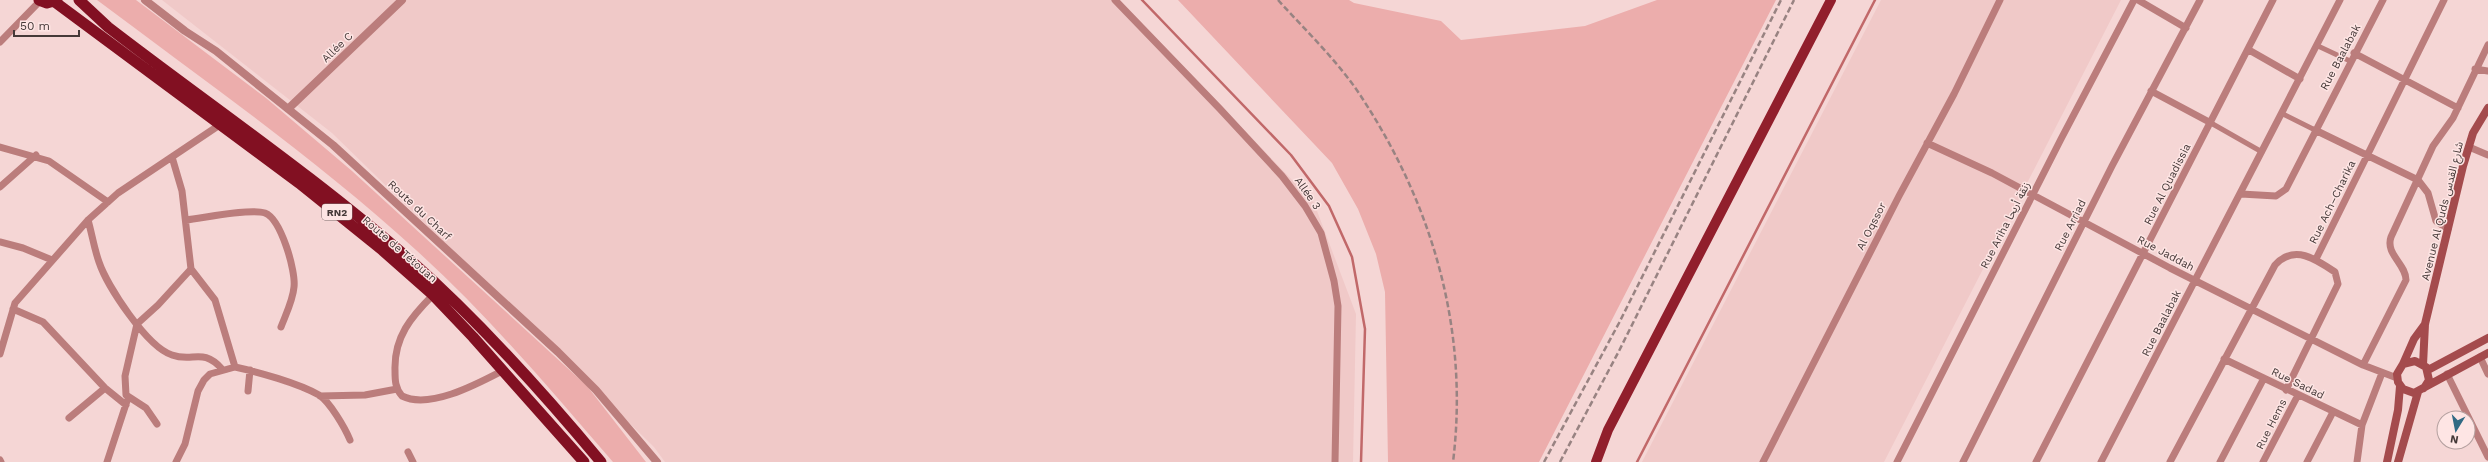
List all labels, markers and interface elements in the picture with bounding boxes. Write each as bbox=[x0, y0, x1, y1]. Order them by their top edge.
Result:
scale bar bbox=[14, 12, 79, 38]
text: 50 m bbox=[20, 19, 50, 33]
street label: Rue Baalabak bbox=[2318, 22, 2363, 92]
street label: Allée C bbox=[319, 29, 356, 65]
street label: Avenue Al Quds شارع القدس bbox=[2419, 140, 2467, 282]
street label: Rue Al Quadissia bbox=[2141, 141, 2194, 227]
street label: Rue Ach–Charika bbox=[2307, 158, 2358, 246]
street label: Allée 3 bbox=[1292, 174, 1323, 212]
street label: Route du Charf bbox=[385, 178, 455, 244]
street label: Rue Ariha زنقة أريحا bbox=[1978, 179, 2033, 271]
street label: Rue Arriad bbox=[2052, 197, 2089, 253]
street label: Al Oqssor bbox=[1854, 200, 1889, 252]
road number: RN2 bbox=[322, 204, 352, 220]
street label: Route de Tétouan bbox=[360, 213, 440, 285]
street label: Rue Jaddah bbox=[2135, 233, 2197, 274]
street label: Rue Baalabak bbox=[2139, 288, 2184, 359]
street label: Rue Sadad bbox=[2269, 365, 2326, 402]
street label: Rue Hems bbox=[2253, 397, 2290, 452]
north arrow bbox=[2436, 410, 2476, 450]
text: N bbox=[2449, 432, 2459, 446]

